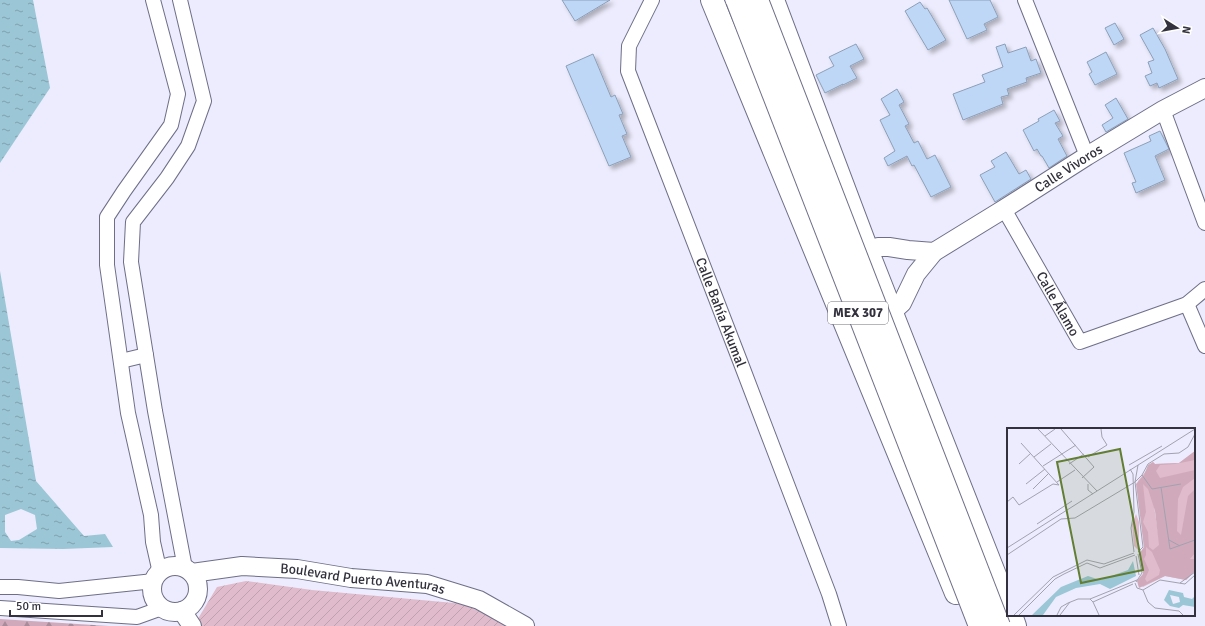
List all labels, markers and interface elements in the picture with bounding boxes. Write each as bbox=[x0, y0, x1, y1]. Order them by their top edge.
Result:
north arrow bbox=[1157, 8, 1197, 48]
text: N bbox=[1179, 25, 1193, 35]
street label: Calle Vivoros bbox=[1031, 140, 1105, 196]
street label: Calle Bahía Akumal bbox=[692, 255, 750, 369]
street label: Calle Álamo bbox=[1033, 268, 1083, 339]
road number: MEX 307 bbox=[828, 302, 888, 324]
inset map bbox=[1007, 428, 1195, 616]
street label: Boulevard Puerto Aventuras bbox=[280, 560, 447, 598]
scale bar bbox=[10, 592, 102, 618]
text: 50 m bbox=[16, 599, 41, 614]

